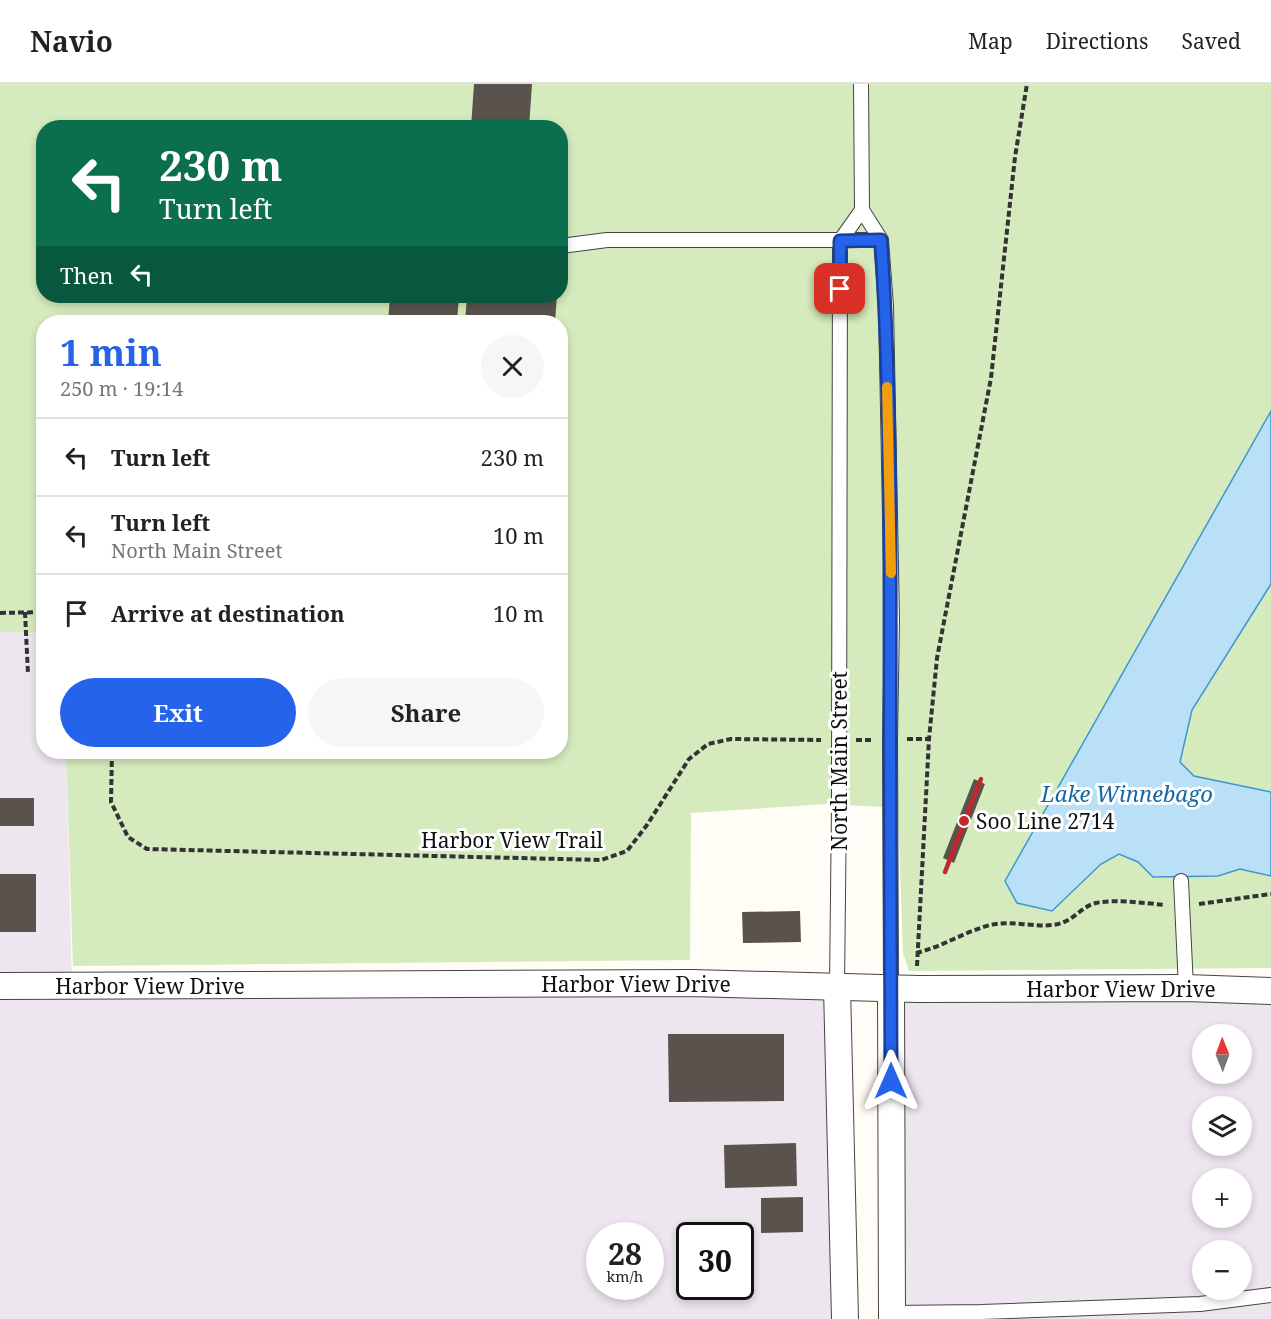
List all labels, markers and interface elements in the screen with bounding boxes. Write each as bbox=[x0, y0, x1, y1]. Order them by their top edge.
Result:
text: Navio bbox=[30, 22, 113, 60]
text: Map bbox=[968, 27, 1013, 55]
text: Directions bbox=[1046, 27, 1148, 55]
text: Saved bbox=[1181, 27, 1241, 55]
text: 230 m bbox=[159, 136, 283, 193]
icon: left bbox=[60, 144, 138, 222]
text: Turn left bbox=[159, 190, 272, 227]
icon: left bbox=[125, 258, 158, 291]
text: Then bbox=[60, 260, 113, 290]
pin bbox=[814, 263, 865, 314]
icon: arrive bbox=[823, 272, 856, 305]
text: 1 min bbox=[60, 328, 162, 377]
button: close bbox=[481, 335, 544, 398]
text: 250 m · 19:14 bbox=[60, 375, 183, 402]
icon: left bbox=[60, 441, 93, 474]
text: Turn left bbox=[111, 442, 210, 472]
text: 230 m bbox=[481, 442, 544, 472]
text: Turn left bbox=[111, 507, 210, 537]
icon: left bbox=[60, 519, 93, 552]
text: 10 m bbox=[493, 520, 544, 550]
text: North Main Street bbox=[111, 537, 282, 564]
icon: arrive bbox=[60, 597, 93, 630]
text: Arrive at destination bbox=[111, 598, 345, 628]
text: 10 m bbox=[493, 598, 544, 628]
street label: North Main Street bbox=[825, 671, 853, 851]
button: Exit bbox=[60, 678, 296, 747]
button: Share bbox=[308, 678, 544, 747]
water label: Lake Winnebago bbox=[1040, 778, 1213, 808]
place label: Soo Line 2714 bbox=[976, 807, 1114, 835]
marker: Soo Line 2714 bbox=[957, 814, 971, 828]
street label: Harbor View Trail bbox=[421, 826, 603, 854]
street label: Harbor View Drive bbox=[541, 970, 731, 998]
street label: Harbor View Drive bbox=[55, 972, 245, 1000]
street label: Harbor View Drive bbox=[1026, 975, 1216, 1003]
north arrow bbox=[1192, 1024, 1252, 1084]
map controls bbox=[1192, 1024, 1252, 1300]
position arrow bbox=[859, 1049, 923, 1113]
button: layers bbox=[1192, 1096, 1252, 1156]
button: + bbox=[1192, 1168, 1252, 1228]
speed limit sign: 30 bbox=[676, 1222, 754, 1300]
text: 28 bbox=[608, 1233, 642, 1274]
button: − bbox=[1192, 1240, 1252, 1300]
text: km/h bbox=[607, 1266, 643, 1286]

